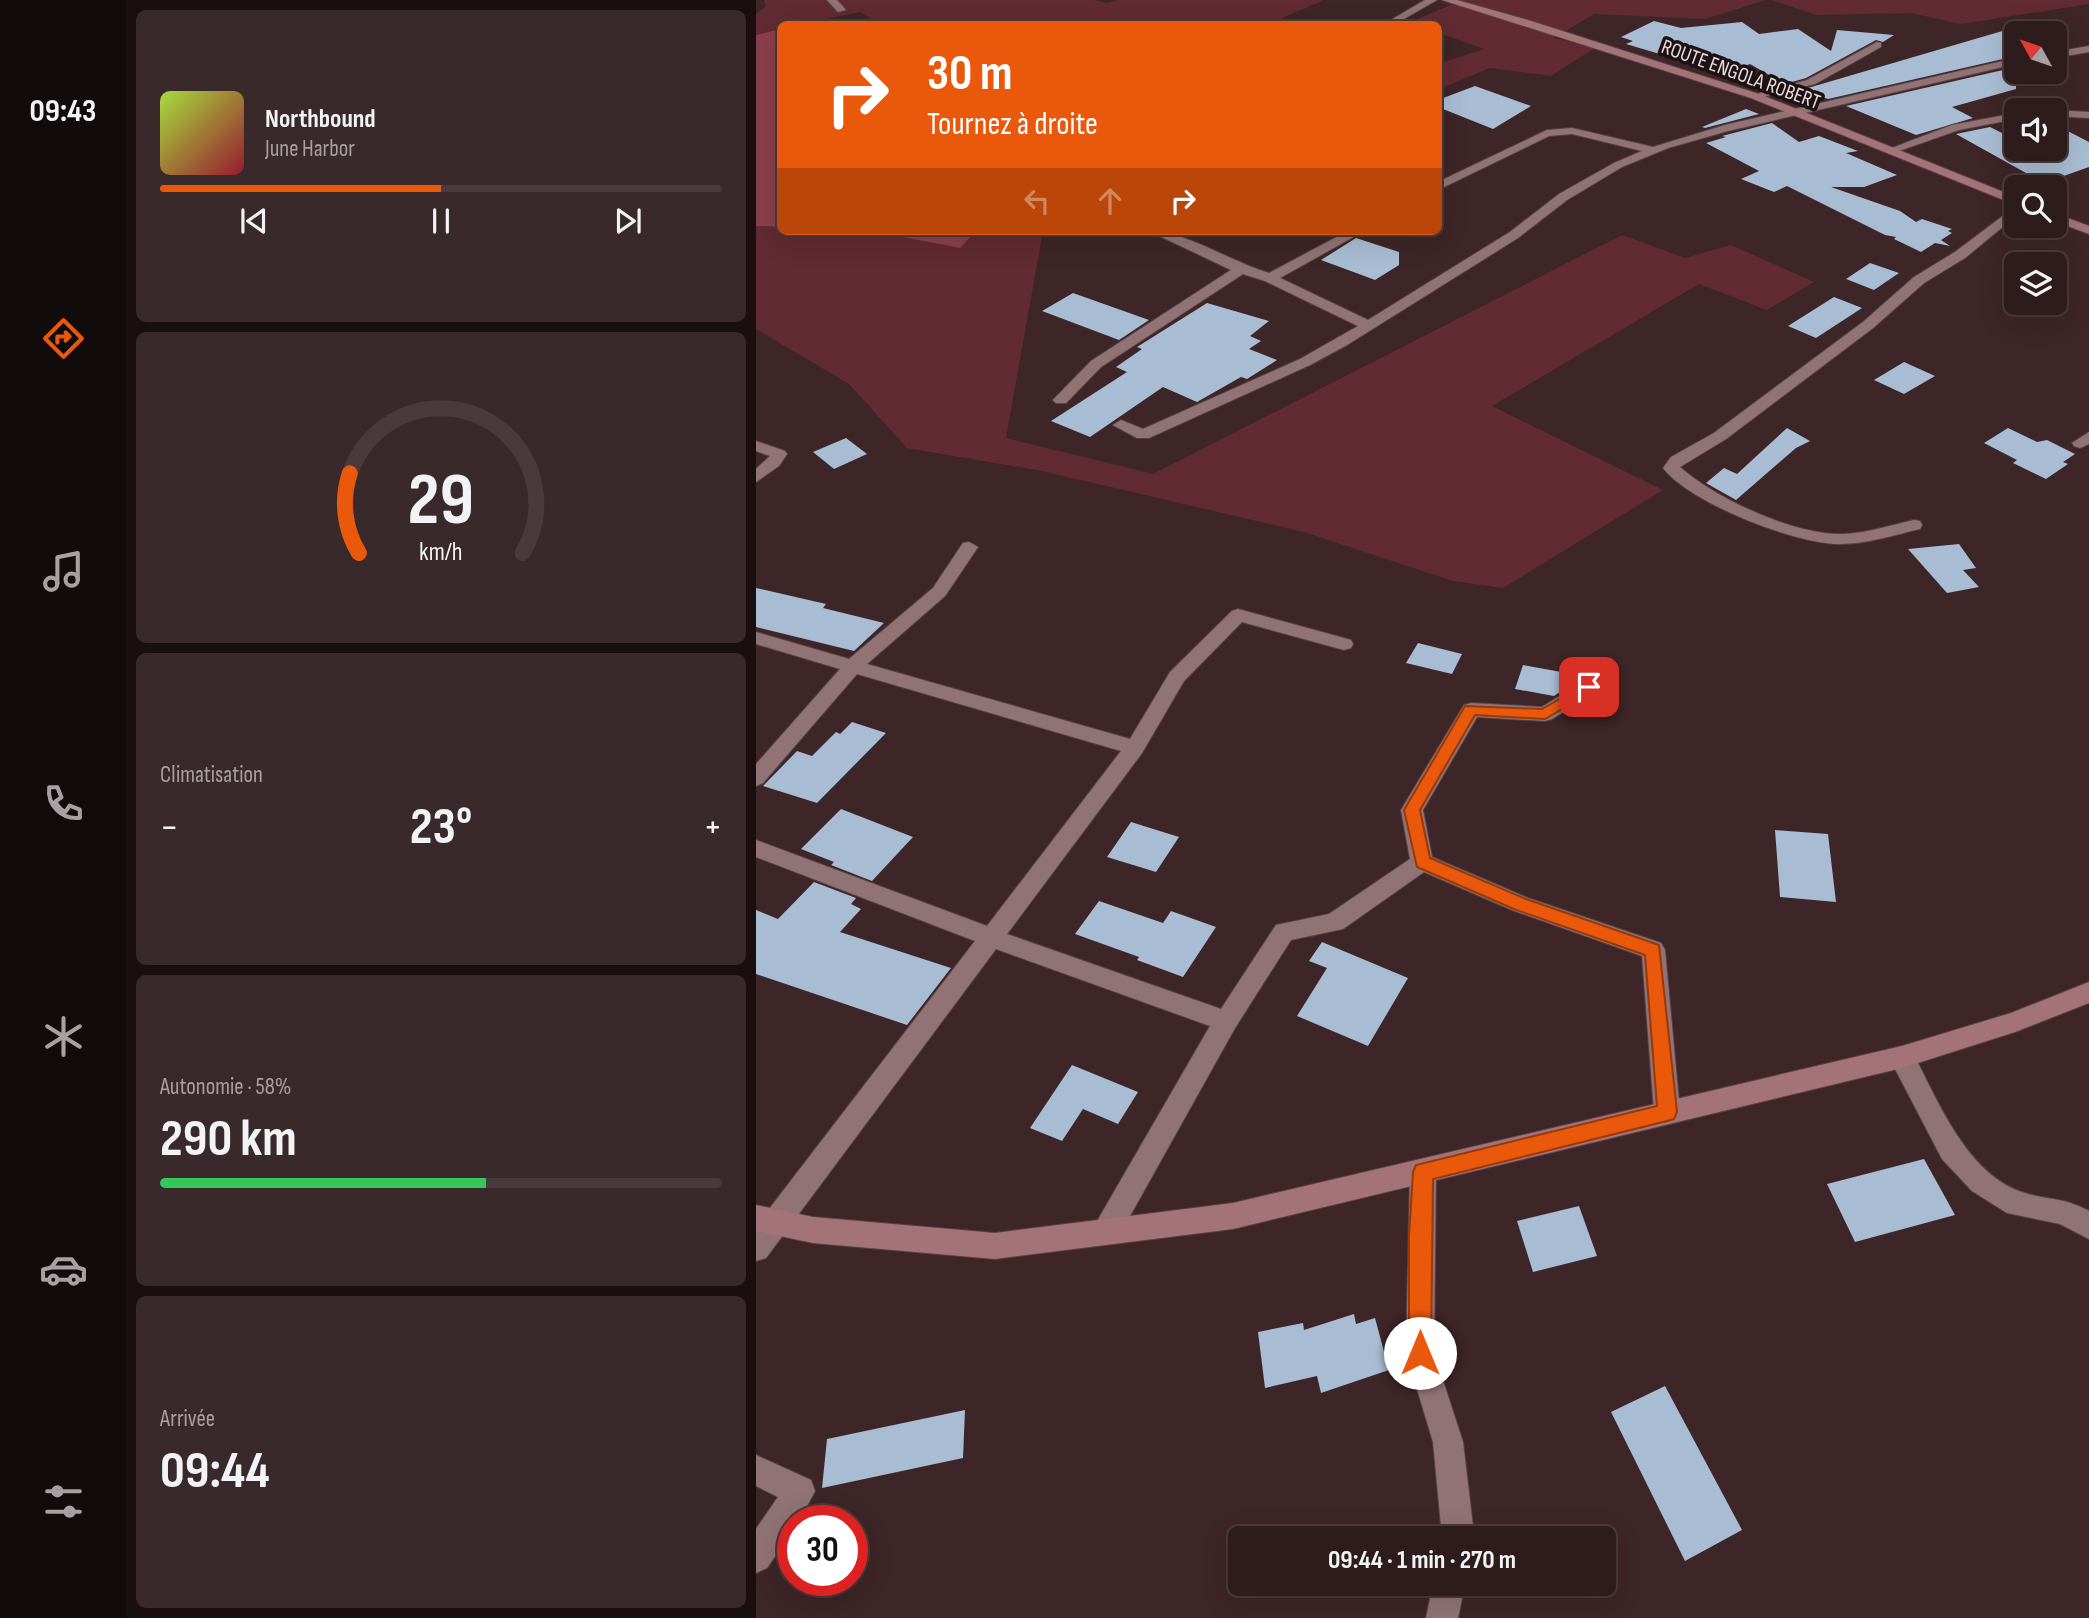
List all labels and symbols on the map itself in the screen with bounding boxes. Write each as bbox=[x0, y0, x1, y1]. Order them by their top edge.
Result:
north arrow bbox=[2004, 21, 2067, 84]
street label: ROUTE ENGOLA ROBERT bbox=[1658, 34, 1824, 115]
pin bbox=[1559, 657, 1619, 717]
position arrow bbox=[1383, 1316, 1457, 1390]
speed limit sign: 30 bbox=[777, 1505, 868, 1596]

